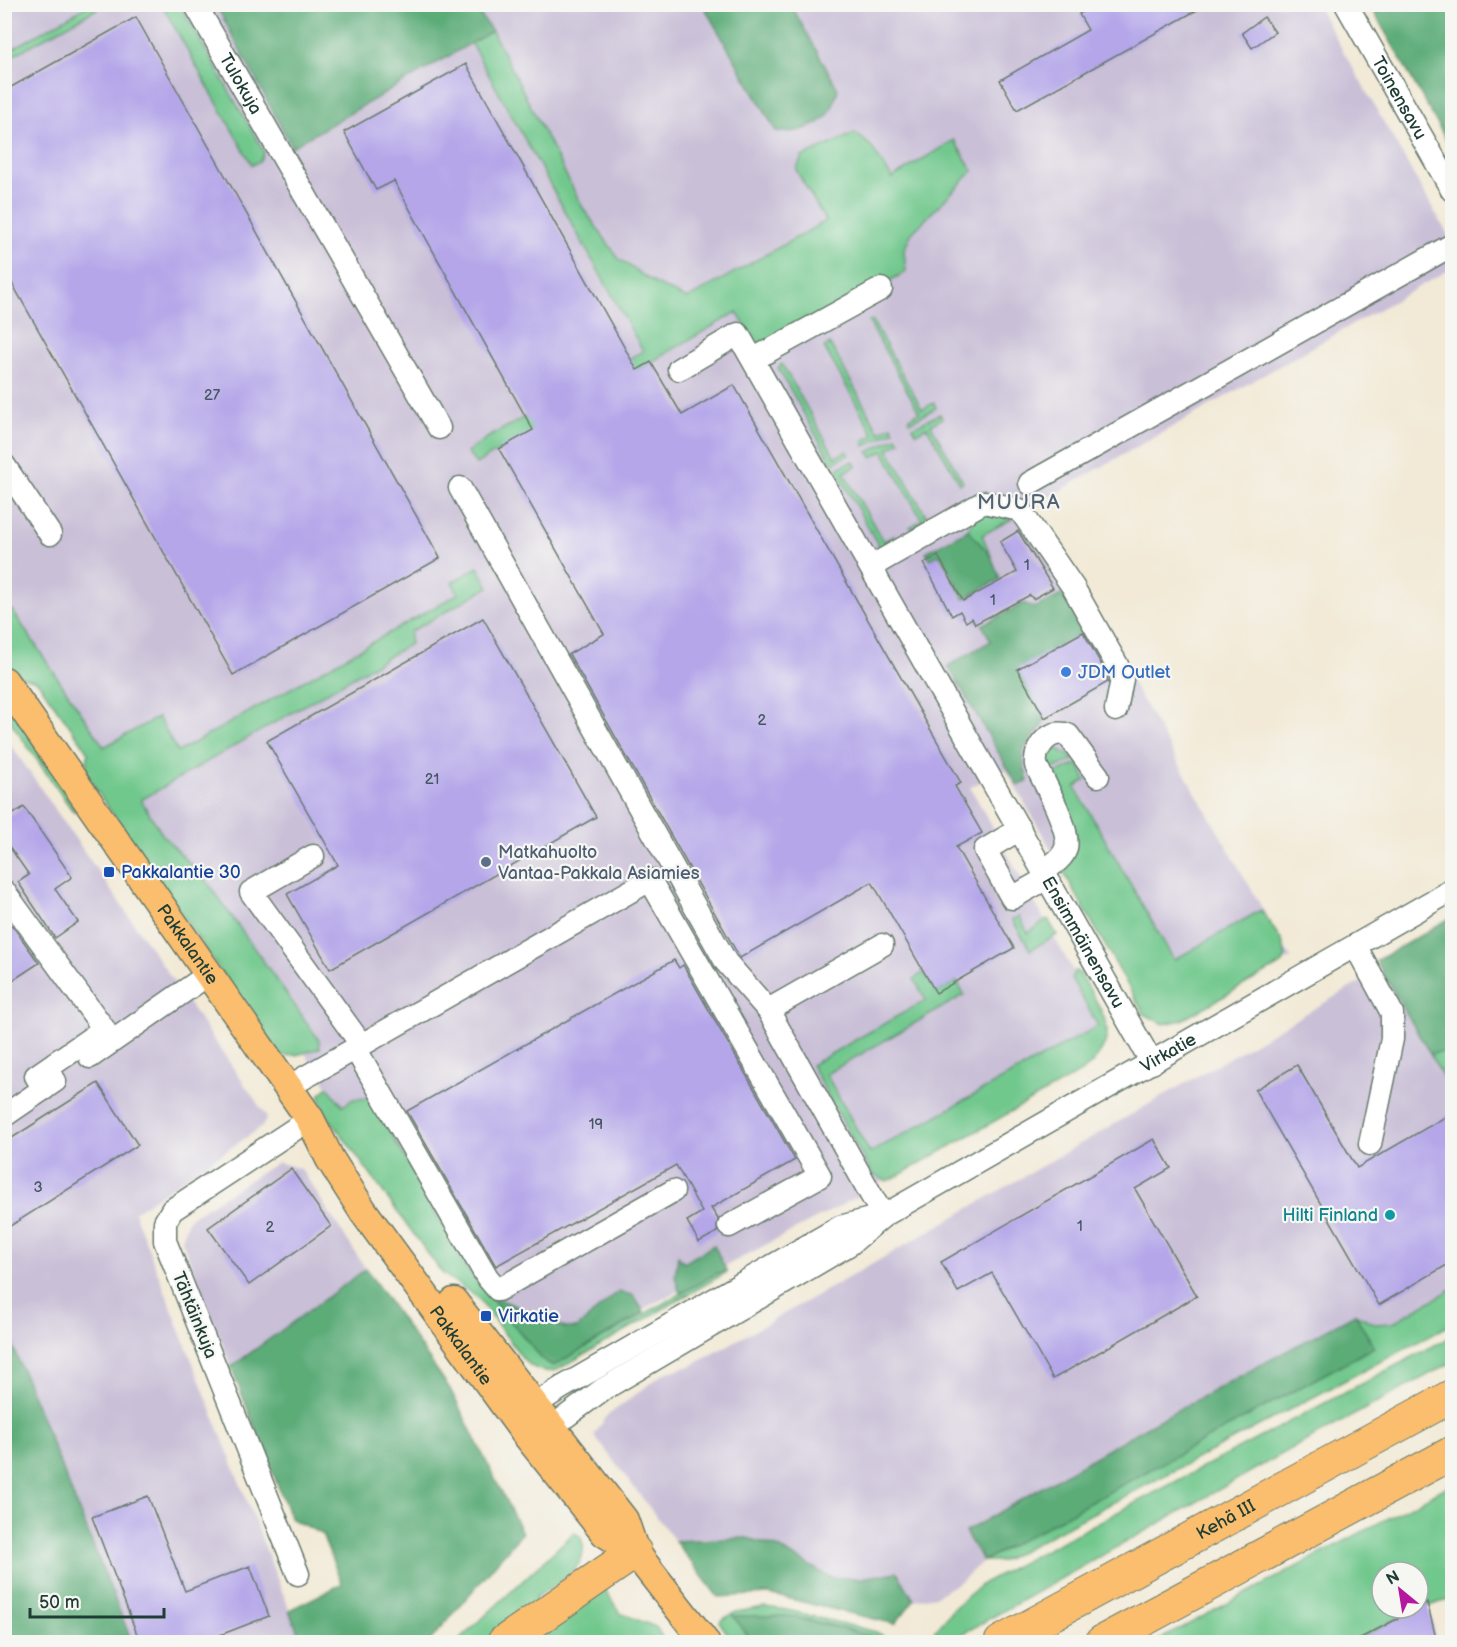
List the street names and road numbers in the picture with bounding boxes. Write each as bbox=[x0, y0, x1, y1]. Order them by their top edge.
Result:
street label: Tulokuja bbox=[215, 50, 266, 118]
street label: Toinensavu bbox=[1367, 53, 1431, 143]
street label: Ensimmäinensavu bbox=[1037, 873, 1129, 1012]
street label: Pakkalantie bbox=[152, 900, 223, 989]
street label: Virkatie bbox=[1137, 1029, 1200, 1077]
street label: Tähtäinkuja bbox=[168, 1269, 221, 1362]
street label: Pakkalantie bbox=[425, 1302, 497, 1390]
street label: Kehä III bbox=[1193, 1495, 1259, 1544]

